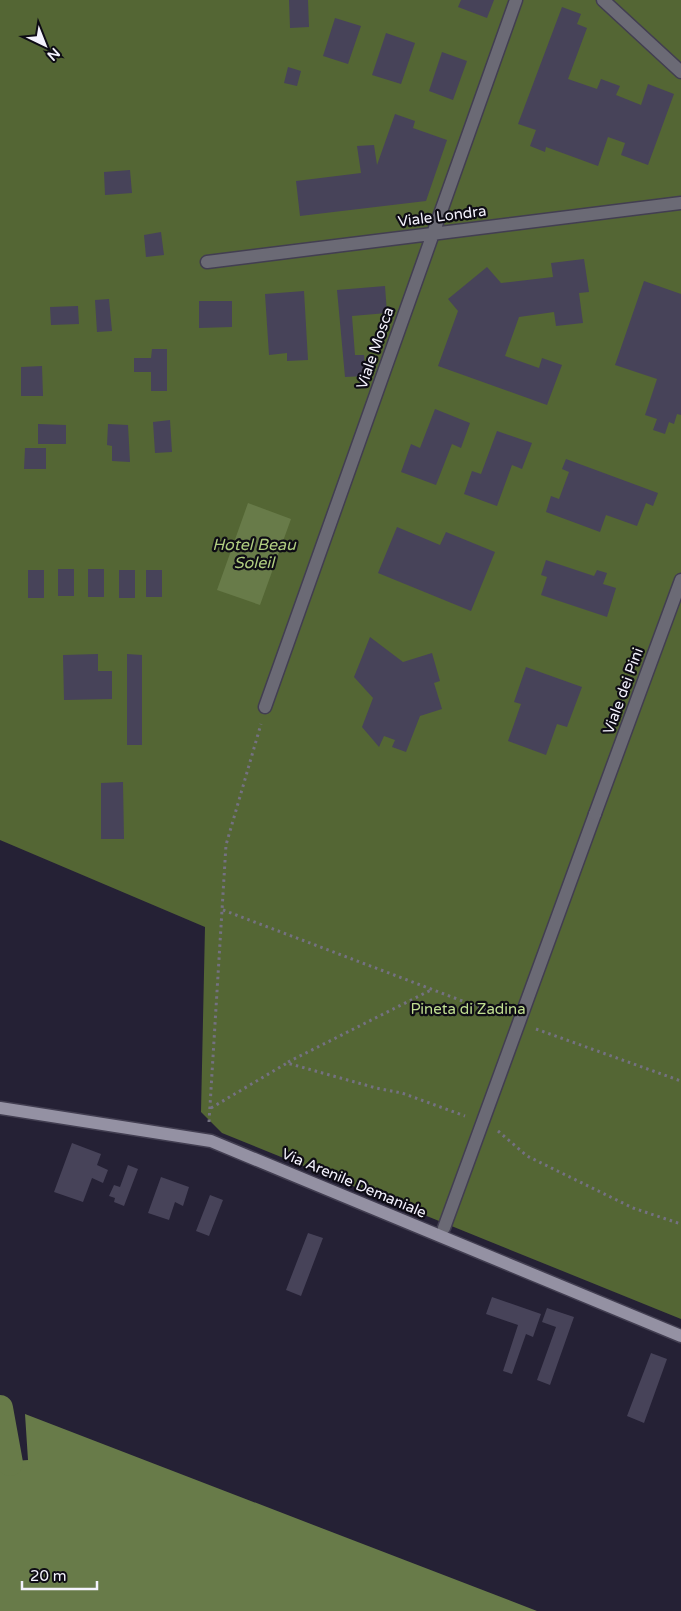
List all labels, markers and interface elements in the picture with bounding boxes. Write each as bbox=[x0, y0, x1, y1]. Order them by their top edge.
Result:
north arrow bbox=[20, 20, 70, 70]
text: N bbox=[44, 44, 63, 64]
street label: Viale Londra bbox=[397, 202, 487, 230]
street label: Viale Mosca bbox=[353, 305, 397, 391]
water label: Hotel Beau Soleil bbox=[212, 535, 297, 573]
street label: Viale dei Pini bbox=[599, 645, 647, 737]
park label: Pineta di Zadina bbox=[410, 1000, 526, 1018]
street label: Via Arenile Demaniale bbox=[279, 1144, 429, 1222]
scale bar bbox=[22, 1558, 98, 1590]
text: 20 m bbox=[30, 1567, 67, 1585]

